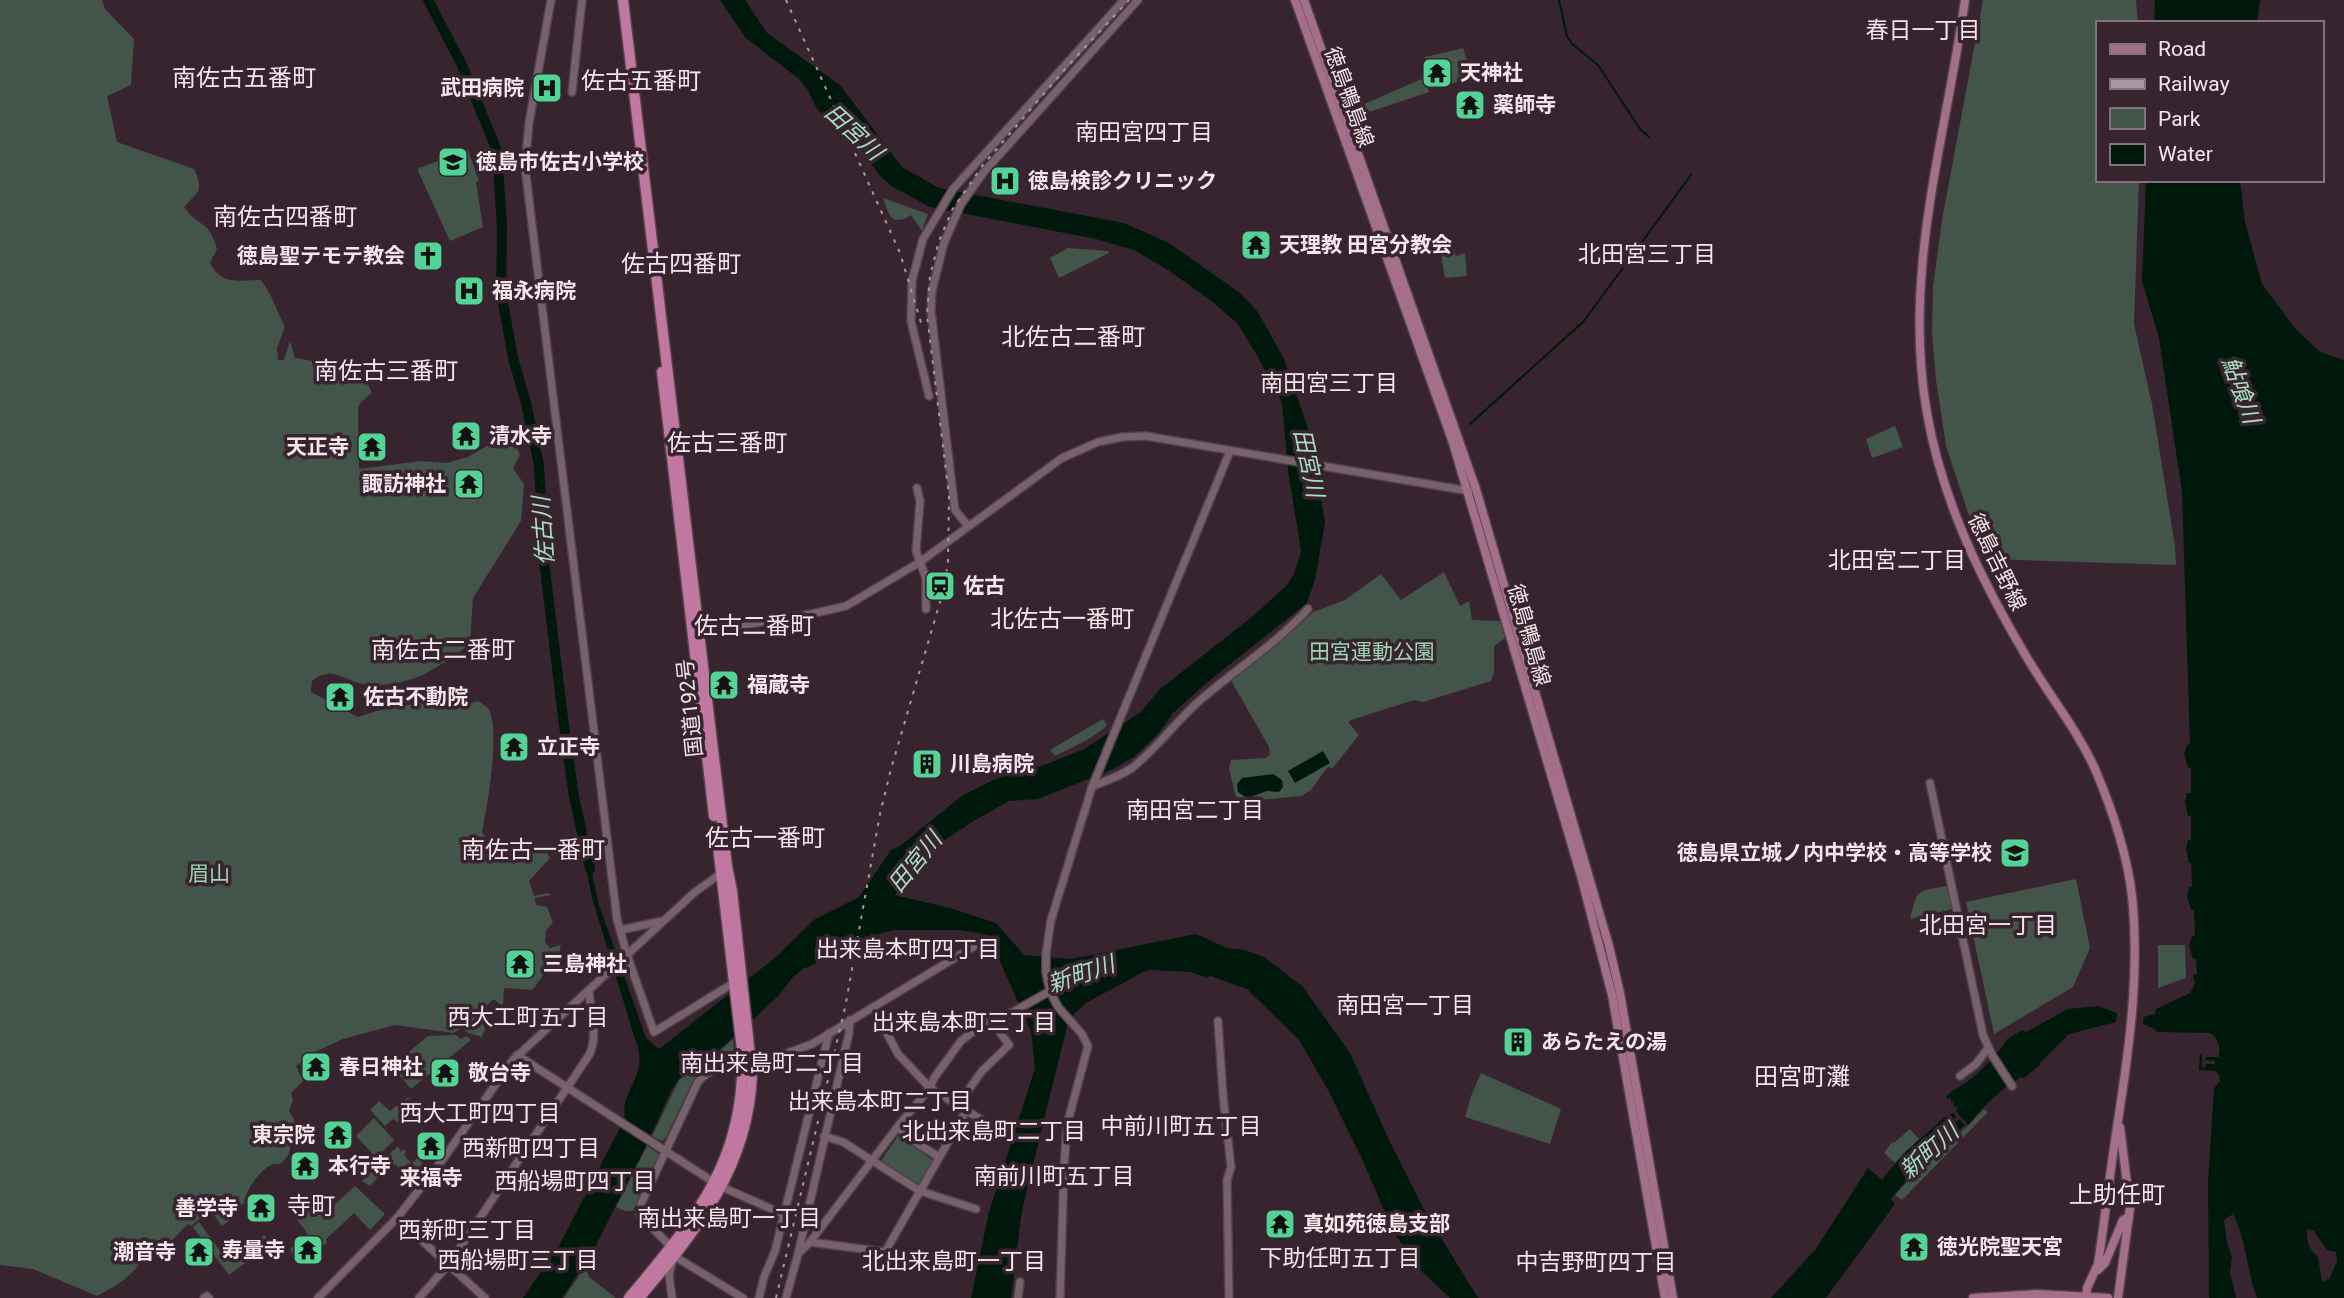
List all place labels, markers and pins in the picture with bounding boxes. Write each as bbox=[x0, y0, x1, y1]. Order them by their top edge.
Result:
temple icon: 天神社 bbox=[1420, 56, 1454, 90]
place label: 天神社 bbox=[1460, 61, 1523, 85]
hospital icon: 武田病院 bbox=[530, 71, 564, 105]
place label: 武田病院 bbox=[440, 76, 524, 100]
temple icon: 薬師寺 bbox=[1453, 88, 1487, 122]
place label: 薬師寺 bbox=[1493, 93, 1556, 117]
school or university icon: 徳島市佐古小学校 bbox=[436, 145, 470, 179]
place label: 徳島市佐古小学校 bbox=[476, 150, 644, 174]
hospital icon: 徳島検診クリニック bbox=[988, 164, 1022, 198]
place label: 徳島検診クリニック bbox=[1028, 169, 1217, 193]
temple icon: 天理教 田宮分教会 bbox=[1239, 228, 1273, 262]
place label: 天理教 田宮分教会 bbox=[1279, 233, 1452, 257]
church icon: 徳島聖テモテ教会 bbox=[411, 239, 445, 273]
place label: 徳島聖テモテ教会 bbox=[237, 244, 405, 268]
hospital icon: 福永病院 bbox=[452, 274, 486, 308]
place label: 福永病院 bbox=[492, 279, 576, 303]
temple icon: 清水寺 bbox=[449, 419, 483, 453]
place label: 清水寺 bbox=[489, 424, 552, 448]
temple icon: 天正寺 bbox=[355, 430, 389, 464]
place label: 天正寺 bbox=[286, 435, 349, 459]
temple icon: 諏訪神社 bbox=[452, 467, 486, 501]
place label: 諏訪神社 bbox=[362, 472, 446, 496]
station icon: 佐古 bbox=[923, 569, 957, 603]
place label: 佐古 bbox=[963, 574, 1005, 598]
temple icon: 福蔵寺 bbox=[707, 668, 741, 702]
place label: 福蔵寺 bbox=[747, 673, 810, 697]
temple icon: 佐古不動院 bbox=[323, 680, 357, 714]
place label: 佐古不動院 bbox=[363, 685, 468, 709]
temple icon: 立正寺 bbox=[497, 730, 531, 764]
place label: 立正寺 bbox=[537, 735, 600, 759]
building icon: 川島病院 bbox=[910, 747, 944, 781]
place label: 川島病院 bbox=[950, 752, 1034, 776]
school or university icon: 徳島県立城ノ内中学校・高等学校 bbox=[1998, 836, 2032, 870]
place label: 徳島県立城ノ内中学校・高等学校 bbox=[1677, 841, 1992, 865]
temple icon: 三島神社 bbox=[503, 947, 537, 981]
place label: 三島神社 bbox=[543, 952, 627, 976]
building icon: あらたえの湯 bbox=[1501, 1025, 1535, 1059]
place label: あらたえの湯 bbox=[1541, 1030, 1667, 1054]
temple icon: 春日神社 bbox=[299, 1050, 333, 1084]
place label: 春日神社 bbox=[339, 1055, 423, 1079]
temple icon: 敬台寺 bbox=[428, 1056, 462, 1090]
place label: 敬台寺 bbox=[468, 1061, 531, 1085]
temple icon: 東宗院 bbox=[321, 1118, 355, 1152]
place label: 東宗院 bbox=[252, 1123, 315, 1147]
temple icon: 来福寺 bbox=[414, 1129, 448, 1163]
temple icon: 本行寺 bbox=[288, 1149, 322, 1183]
place label: 本行寺 bbox=[328, 1154, 391, 1178]
place label: 来福寺 bbox=[400, 1166, 463, 1190]
temple icon: 善学寺 bbox=[244, 1191, 278, 1225]
place label: 善学寺 bbox=[175, 1196, 238, 1220]
temple icon: 真如苑徳島支部 bbox=[1263, 1207, 1297, 1241]
place label: 真如苑徳島支部 bbox=[1303, 1212, 1450, 1236]
temple icon: 徳光院聖天宮 bbox=[1897, 1230, 1931, 1264]
temple icon: 寿量寺 bbox=[291, 1233, 325, 1267]
temple icon: 潮音寺 bbox=[182, 1235, 216, 1269]
place label: 徳光院聖天宮 bbox=[1937, 1235, 2063, 1259]
place label: 寿量寺 bbox=[222, 1238, 285, 1262]
place label: 潮音寺 bbox=[113, 1240, 176, 1264]

